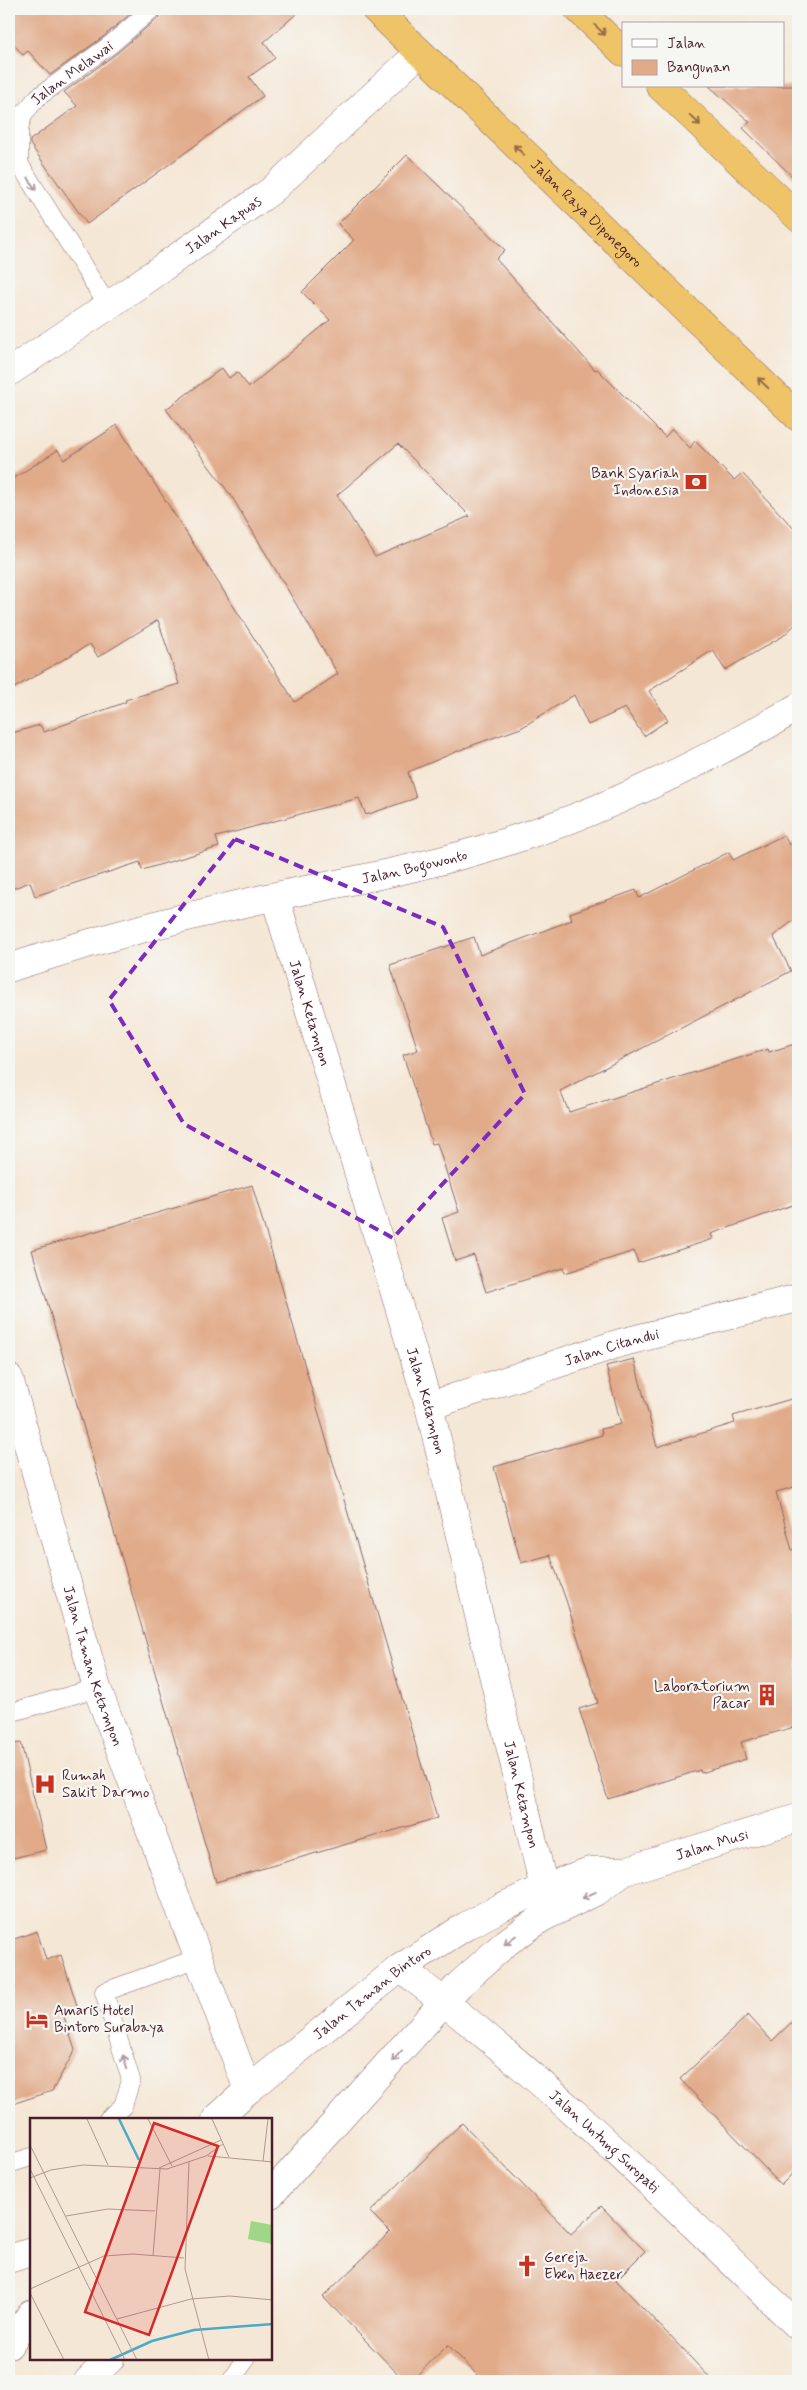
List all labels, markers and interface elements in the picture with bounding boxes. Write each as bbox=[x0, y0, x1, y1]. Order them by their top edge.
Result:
legend bbox=[622, 22, 784, 88]
one-way arrow bbox=[594, 24, 607, 36]
text: Jalan bbox=[667, 34, 706, 54]
street label: Jalan Melawai bbox=[26, 37, 118, 110]
text: Bangunan bbox=[667, 58, 730, 79]
one-way arrow bbox=[689, 114, 701, 126]
one-way arrow bbox=[514, 144, 526, 156]
street label: Jalan Raya Diponegoro bbox=[526, 155, 646, 273]
one-way arrow bbox=[27, 177, 37, 191]
street label: Jalan Kapuas bbox=[182, 192, 266, 259]
one-way arrow bbox=[757, 377, 769, 389]
place label: Bank Syariah Indonesia bbox=[591, 464, 679, 501]
bank icon: Bank Syariah Indonesia bbox=[683, 469, 709, 495]
street label: Jalan Bogowonto bbox=[360, 845, 470, 889]
street label: Jalan Ketampon bbox=[284, 957, 335, 1069]
street label: Jalan Citandui bbox=[562, 1324, 661, 1372]
street label: Jalan Ketampon bbox=[401, 1345, 449, 1457]
street label: Jalan Taman Ketampon bbox=[57, 1584, 127, 1749]
place label: Laboratorium Pacar bbox=[654, 1677, 750, 1714]
building icon: Laboratorium Pacar bbox=[754, 1682, 780, 1708]
street label: Jalan Ketampon bbox=[498, 1739, 543, 1851]
place label: Rumah Sakit Darmo bbox=[62, 1766, 149, 1803]
hospital icon: Rumah Sakit Darmo bbox=[32, 1771, 58, 1797]
street label: Jalan Musi bbox=[673, 1825, 751, 1866]
one-way arrow bbox=[582, 1890, 597, 1900]
one-way arrow bbox=[503, 1935, 517, 1945]
street label: Jalan Taman Bintoro bbox=[309, 1942, 435, 2045]
place label: Amaris Hotel Bintoro Surabaya bbox=[54, 2001, 164, 2038]
hotel icon: Amaris Hotel Bintoro Surabaya bbox=[24, 2006, 50, 2032]
one-way arrow bbox=[391, 2049, 402, 2062]
one-way arrow bbox=[120, 2054, 130, 2070]
street label: Jalan Untung Suropati bbox=[544, 2086, 663, 2198]
inset map bbox=[30, 2118, 272, 2360]
place label: Gereja Eben Haezer bbox=[544, 2248, 623, 2285]
church icon: Gereja Eben Haezer bbox=[514, 2253, 540, 2279]

